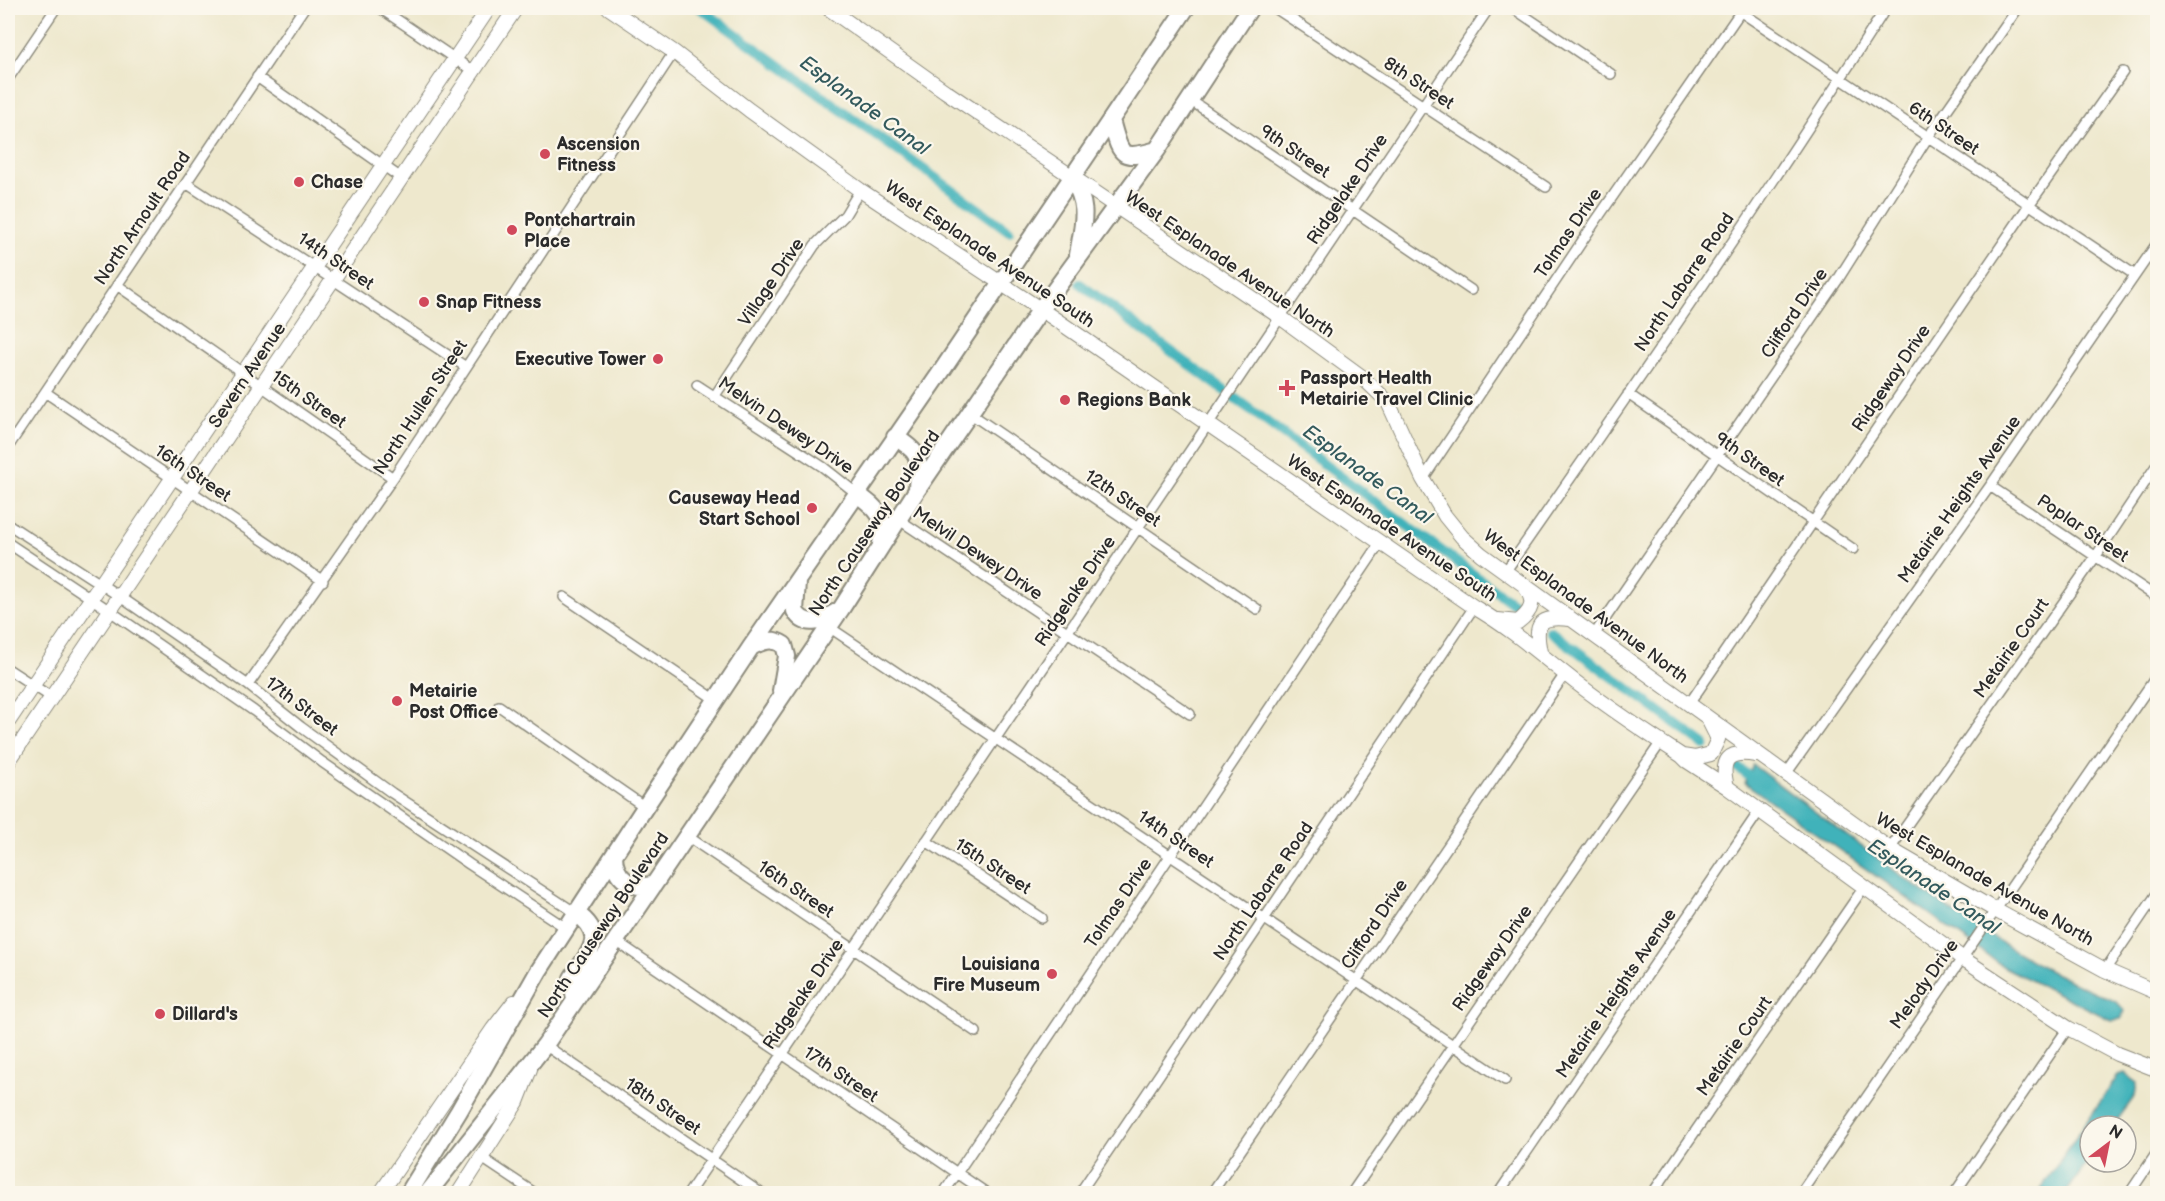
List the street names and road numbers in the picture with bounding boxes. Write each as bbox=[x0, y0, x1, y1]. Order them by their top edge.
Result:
street label: 8th Street bbox=[1380, 53, 1458, 114]
street label: 6th Street bbox=[1905, 97, 1983, 160]
street label: 9th Street bbox=[1256, 120, 1334, 183]
street label: Ridgelake Drive bbox=[1303, 130, 1392, 249]
street label: North Arnoult Road bbox=[90, 148, 195, 289]
street label: West Esplanade Avenue South bbox=[881, 176, 1099, 333]
street label: Tolmas Drive bbox=[1531, 184, 1606, 282]
street label: West Esplanade Avenue North bbox=[1121, 186, 1338, 342]
street label: North Labarre Road bbox=[1630, 209, 1739, 356]
street label: 14th Street bbox=[294, 228, 378, 295]
street label: Village Drive bbox=[734, 234, 809, 330]
street label: Clifford Drive bbox=[1757, 264, 1832, 362]
street label: Severn Avenue bbox=[204, 318, 291, 432]
street label: Ridgeway Drive bbox=[1848, 320, 1935, 436]
street label: North Hullen Street bbox=[369, 335, 472, 479]
street label: 15th Street bbox=[267, 366, 351, 433]
street label: Melvin Dewey Drive bbox=[714, 372, 857, 479]
street label: Metairie Heights Avenue bbox=[1894, 411, 2025, 587]
street label: North Causeway Boulevard bbox=[804, 426, 944, 620]
street label: 9th Street bbox=[1711, 428, 1789, 491]
street label: 16th Street bbox=[151, 440, 235, 507]
street label: West Esplanade Avenue South bbox=[1283, 450, 1501, 607]
street label: 12th Street bbox=[1081, 465, 1165, 532]
street label: Poplar Street bbox=[2033, 490, 2133, 567]
street label: Melvil Dewey Drive bbox=[909, 502, 1047, 605]
street label: West Esplanade Avenue North bbox=[1479, 525, 1692, 688]
street label: Ridgelake Drive bbox=[1031, 532, 1120, 651]
street label: Metairie Court bbox=[1969, 594, 2054, 702]
street label: 17th Street bbox=[261, 672, 342, 741]
street label: 14th Street bbox=[1134, 806, 1218, 873]
street label: West Esplanade Avenue North bbox=[1872, 808, 2097, 951]
street label: North Labarre Road bbox=[1209, 818, 1318, 965]
street label: North Causeway Boulevard bbox=[533, 828, 673, 1022]
street label: 15th Street bbox=[951, 834, 1035, 899]
street label: Tolmas Drive bbox=[1081, 854, 1156, 952]
street label: 16th Street bbox=[754, 856, 838, 923]
street label: Clifford Drive bbox=[1337, 875, 1412, 973]
street label: Ridgeway Drive bbox=[1448, 901, 1537, 1015]
street label: Metairie Heights Avenue bbox=[1552, 904, 1681, 1082]
street label: Ridgelake Drive bbox=[759, 935, 848, 1054]
street label: Melody Drive bbox=[1886, 935, 1963, 1033]
street label: Metairie Court bbox=[1692, 992, 1777, 1100]
street label: 17th Street bbox=[800, 1042, 882, 1107]
street label: 18th Street bbox=[621, 1073, 705, 1140]

